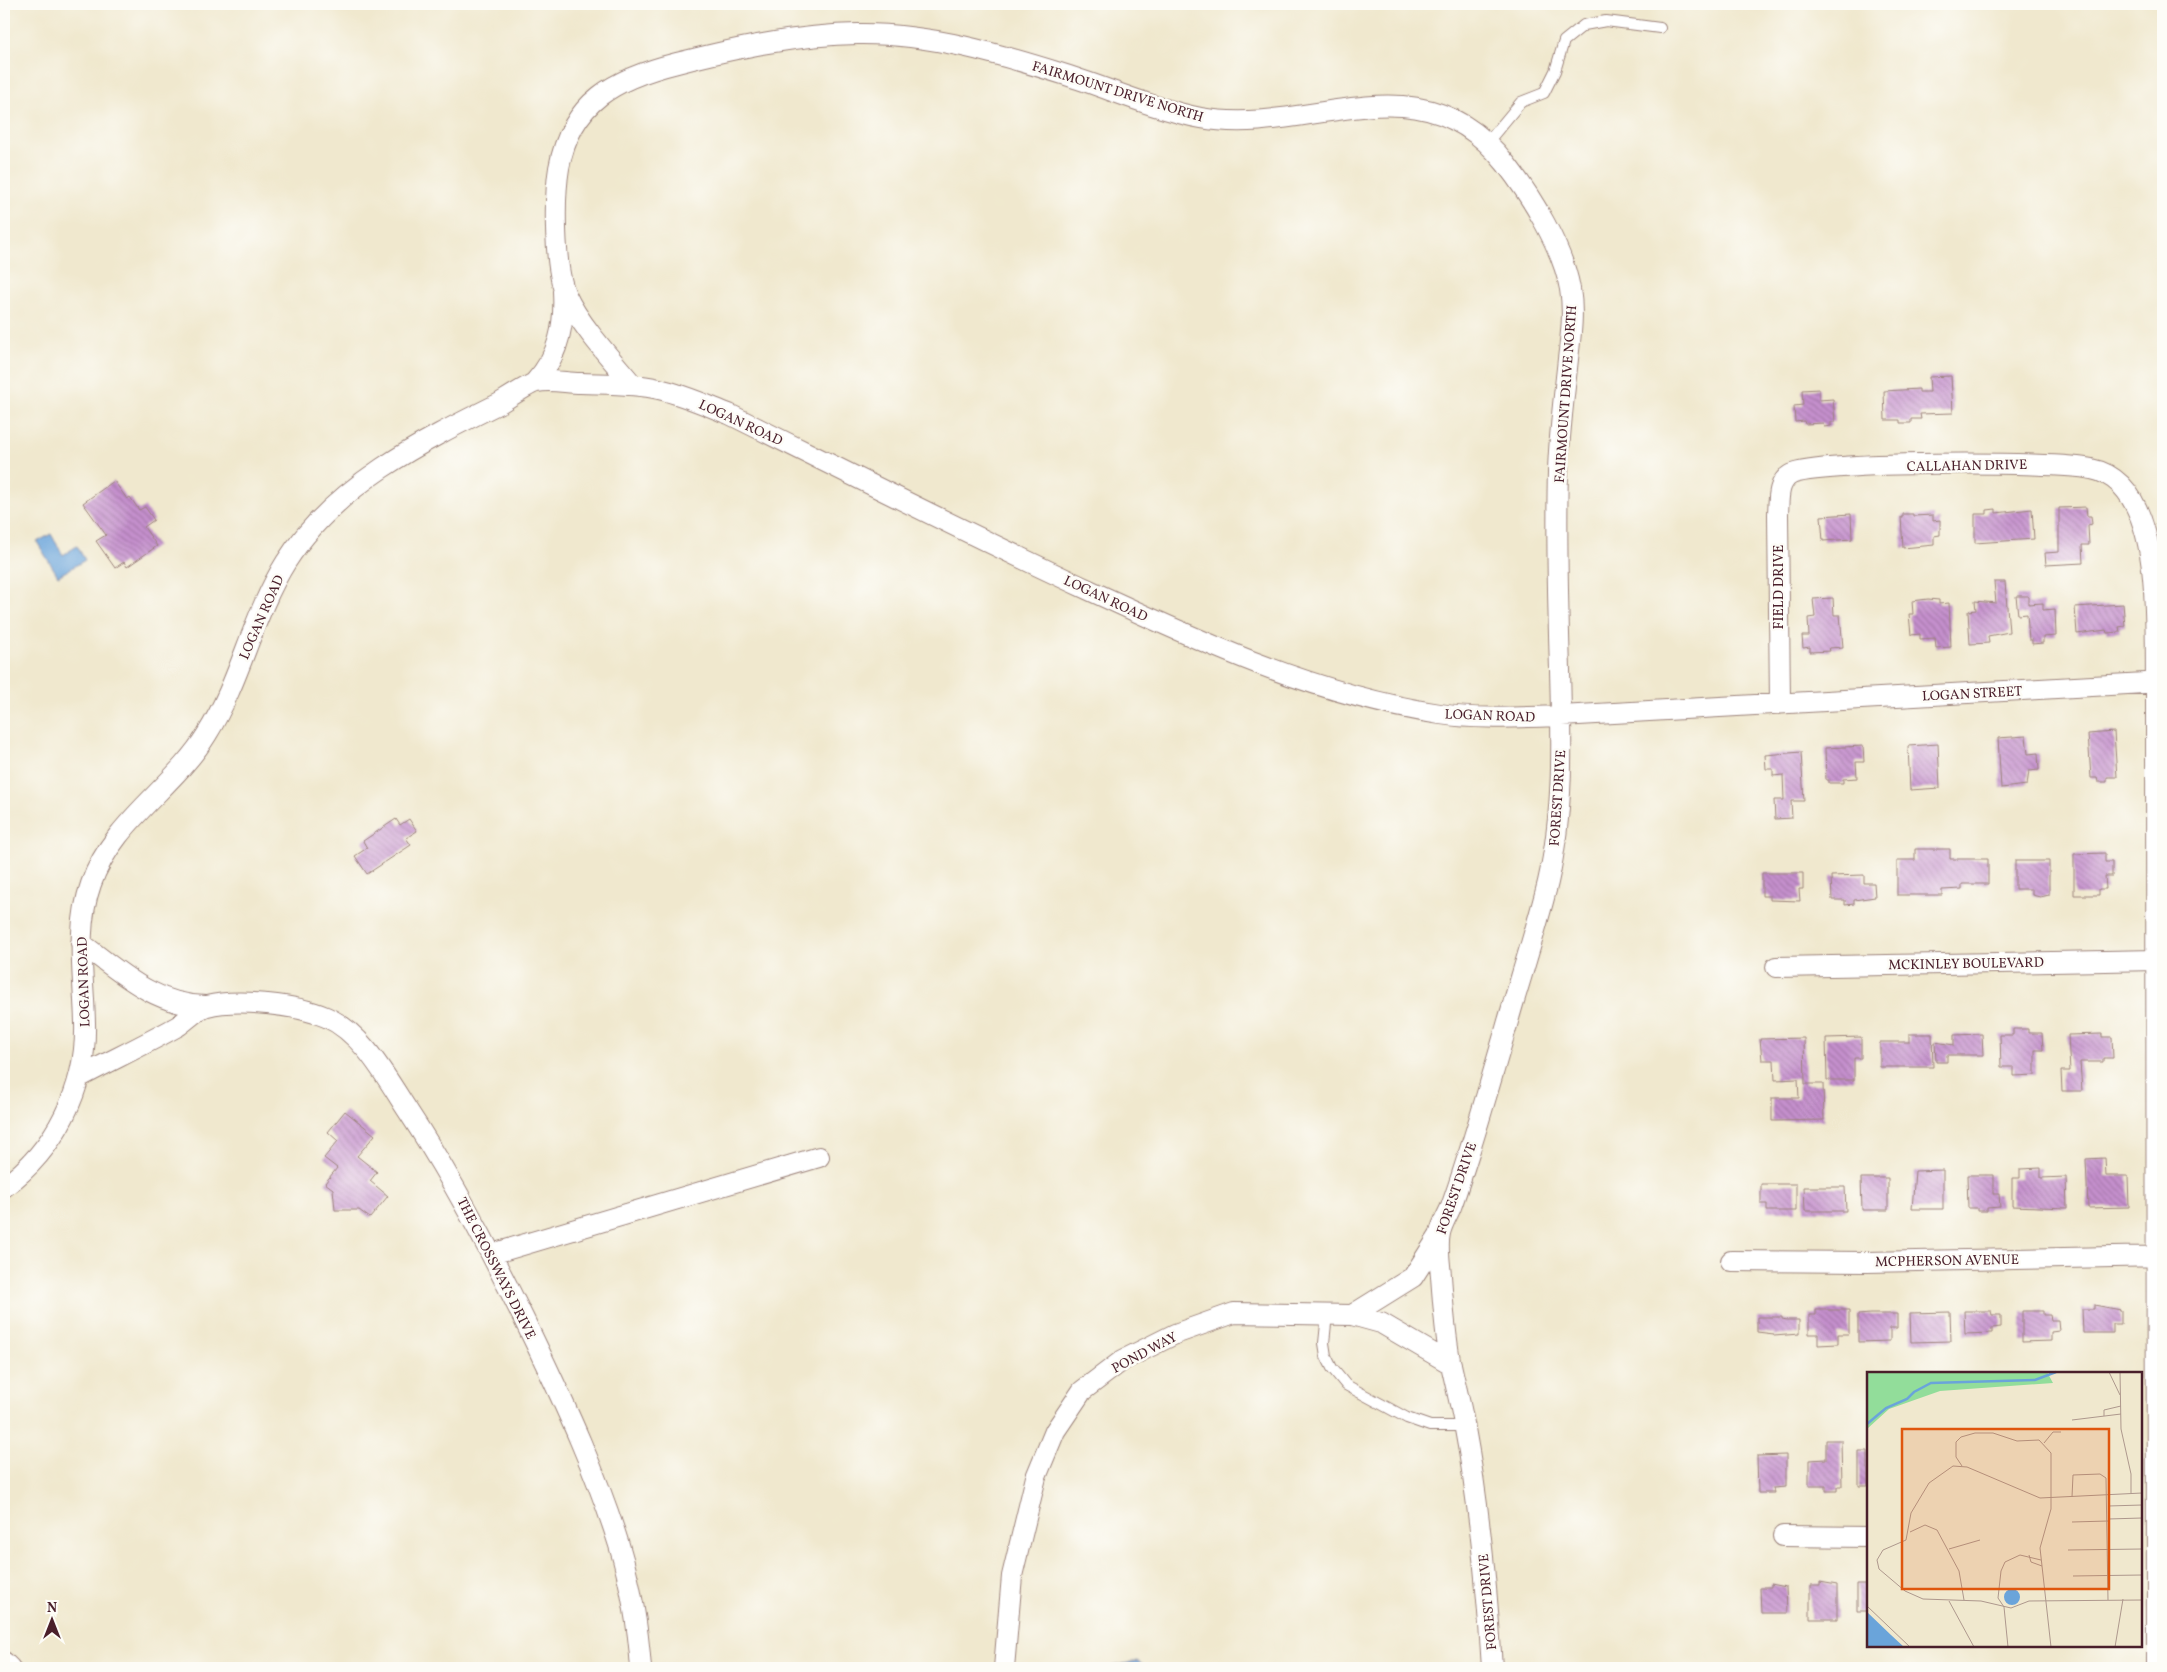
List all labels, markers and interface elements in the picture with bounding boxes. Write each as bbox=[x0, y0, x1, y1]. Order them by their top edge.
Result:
street label: FAIRMOUNT DRIVE NORTH bbox=[1030, 57, 1206, 128]
street label: FAIRMOUNT DRIVE NORTH bbox=[1551, 305, 1582, 484]
street label: LOGAN ROAD bbox=[695, 396, 785, 451]
street label: CALLAHAN DRIVE bbox=[1907, 456, 2027, 477]
street label: FIELD DRIVE bbox=[1770, 545, 1789, 629]
street label: LOGAN ROAD bbox=[235, 572, 289, 663]
street label: LOGAN ROAD bbox=[1060, 572, 1150, 627]
street label: LOGAN STREET bbox=[1922, 682, 2023, 707]
street label: LOGAN ROAD bbox=[1444, 705, 1536, 728]
street label: FOREST DRIVE bbox=[1546, 749, 1571, 847]
street label: LOGAN ROAD bbox=[73, 936, 96, 1028]
street label: MCKINLEY BOULEVARD bbox=[1888, 954, 2044, 975]
street label: FOREST DRIVE bbox=[1433, 1140, 1482, 1237]
street label: THE CROSSWAYS DRIVE bbox=[452, 1194, 540, 1343]
street label: MCPHERSON AVENUE bbox=[1875, 1251, 2019, 1272]
street label: POND WAY bbox=[1109, 1328, 1181, 1379]
inset map bbox=[1867, 1372, 2142, 1647]
street label: FOREST DRIVE bbox=[1475, 1553, 1502, 1651]
north arrow bbox=[28, 1594, 78, 1644]
text: N bbox=[47, 1599, 57, 1618]

